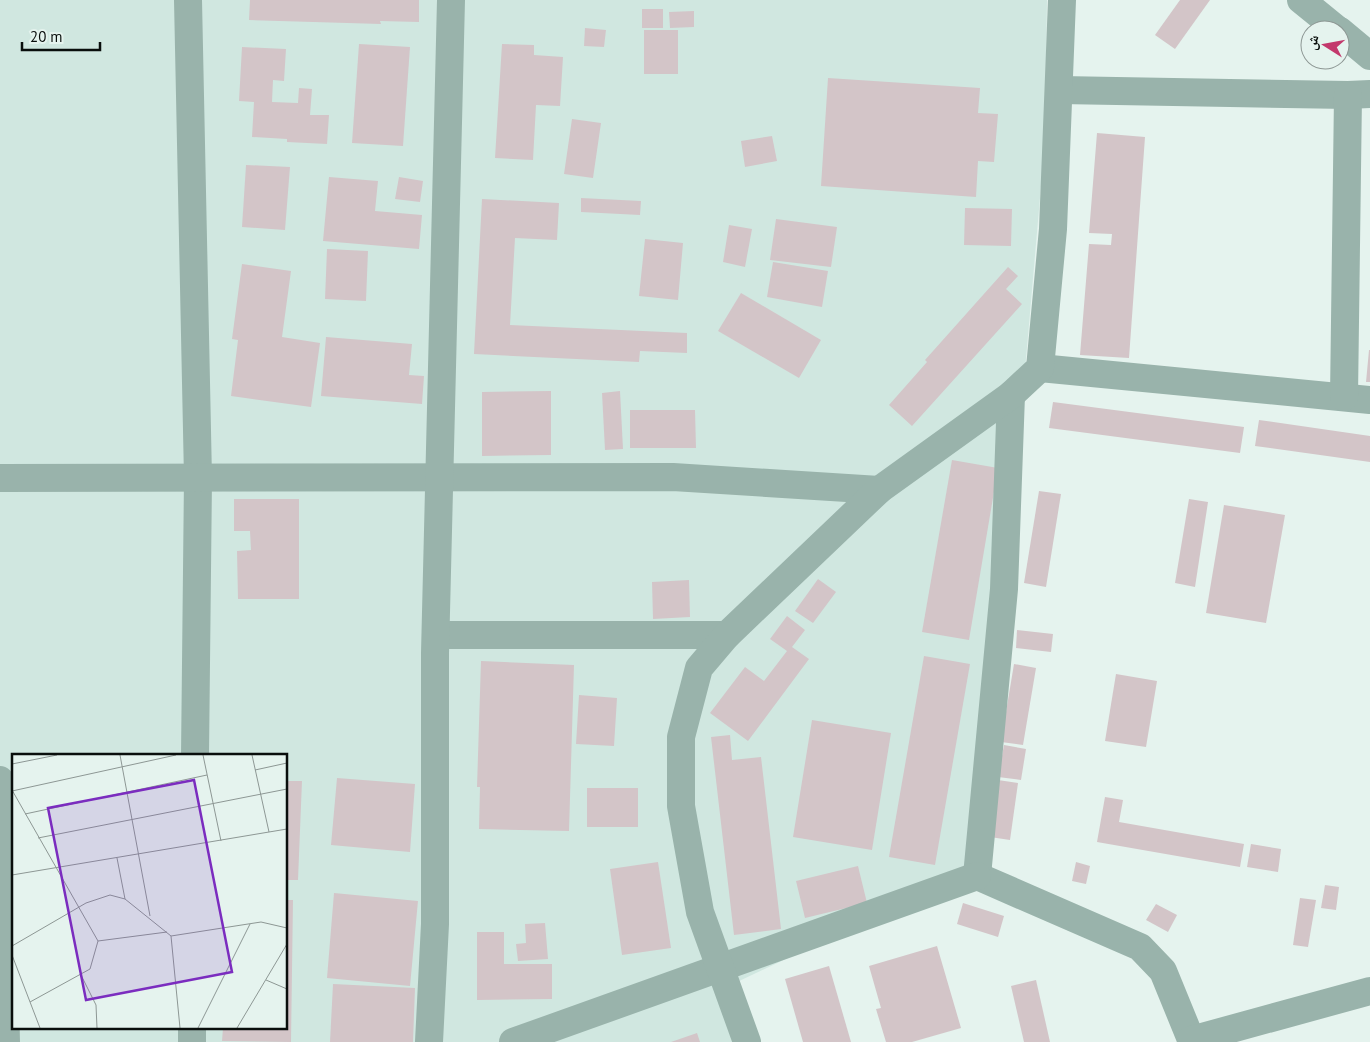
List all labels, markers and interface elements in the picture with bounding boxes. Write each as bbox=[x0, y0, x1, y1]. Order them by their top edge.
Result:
scale bar bbox=[22, 20, 100, 52]
north arrow bbox=[1300, 20, 1350, 70]
text: 20 m bbox=[30, 27, 63, 46]
text: ش bbox=[1302, 33, 1323, 52]
inset map bbox=[12, 754, 288, 1030]

